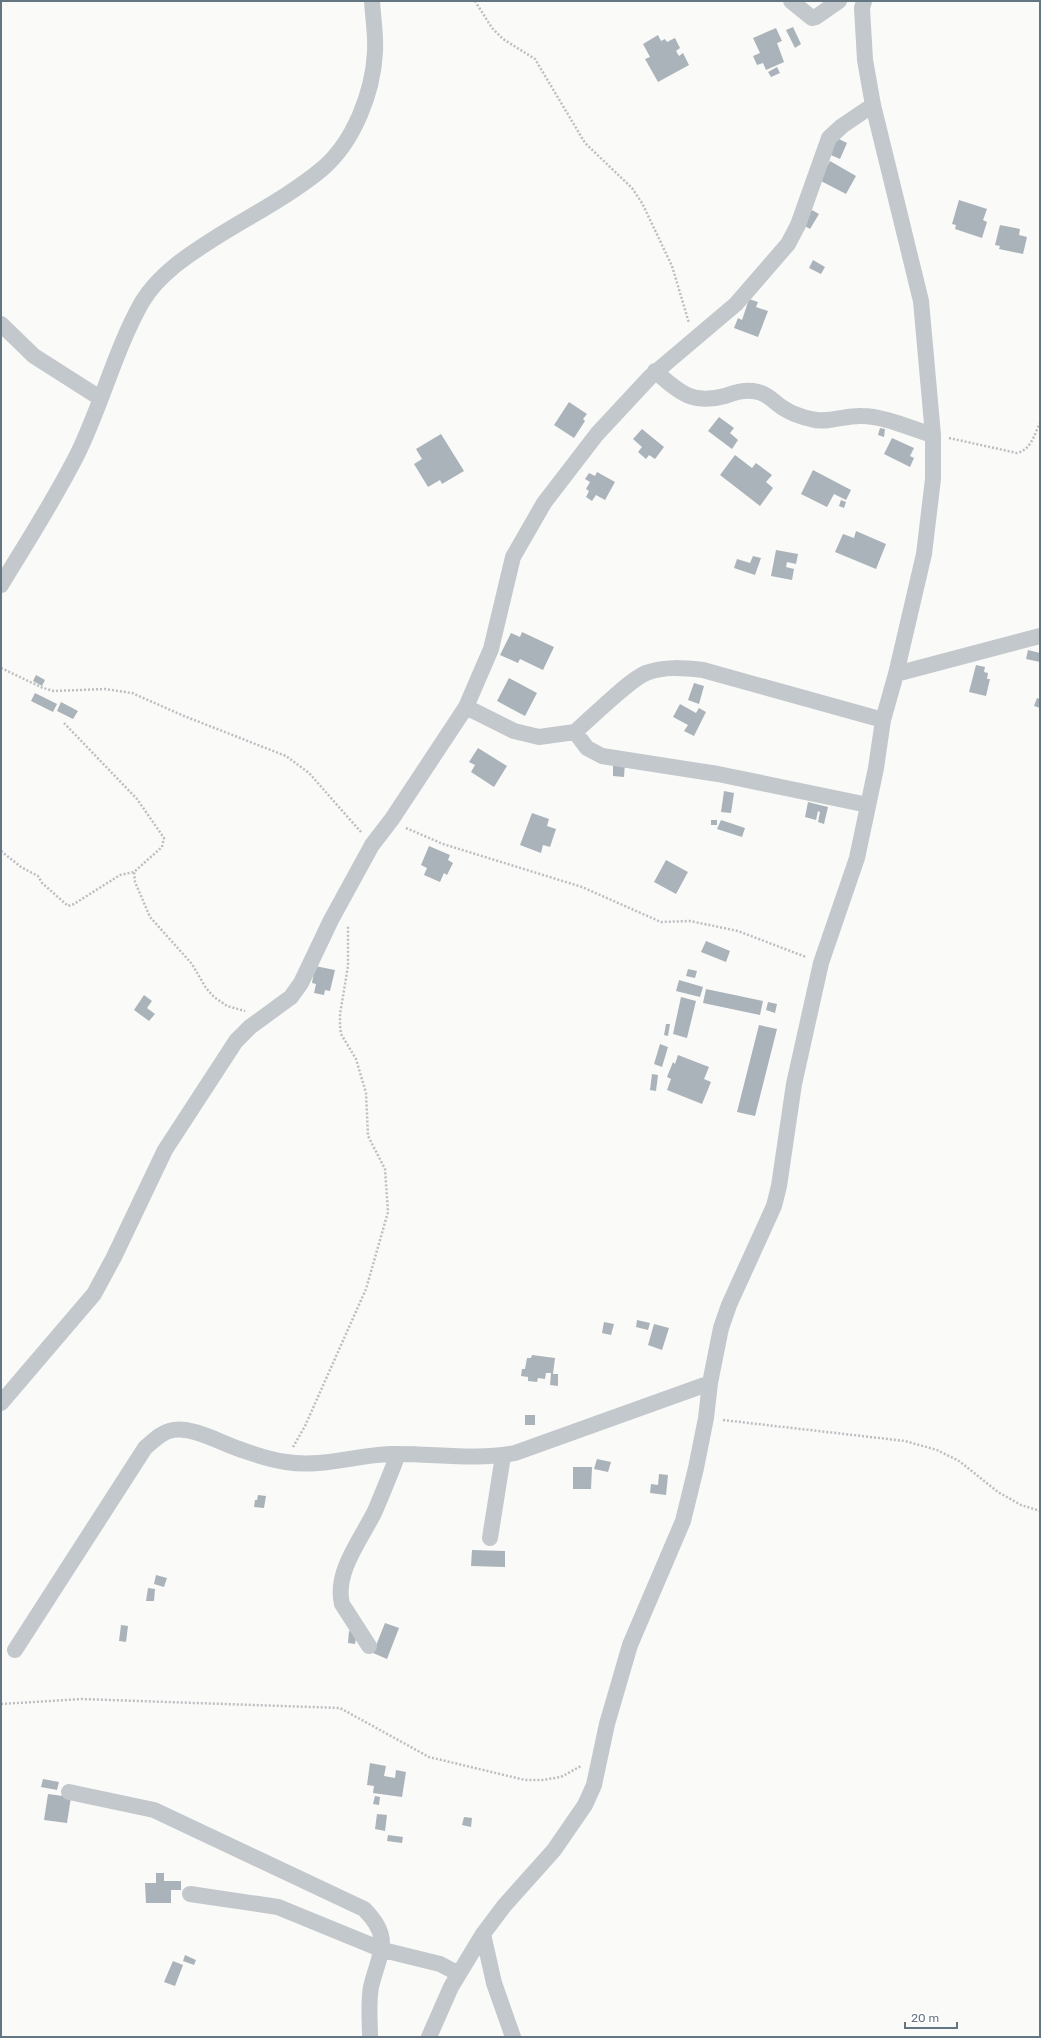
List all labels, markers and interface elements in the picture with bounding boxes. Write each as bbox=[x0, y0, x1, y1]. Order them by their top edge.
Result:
scale bar bbox=[905, 2004, 957, 2030]
text: 20 m bbox=[911, 2011, 939, 2025]

